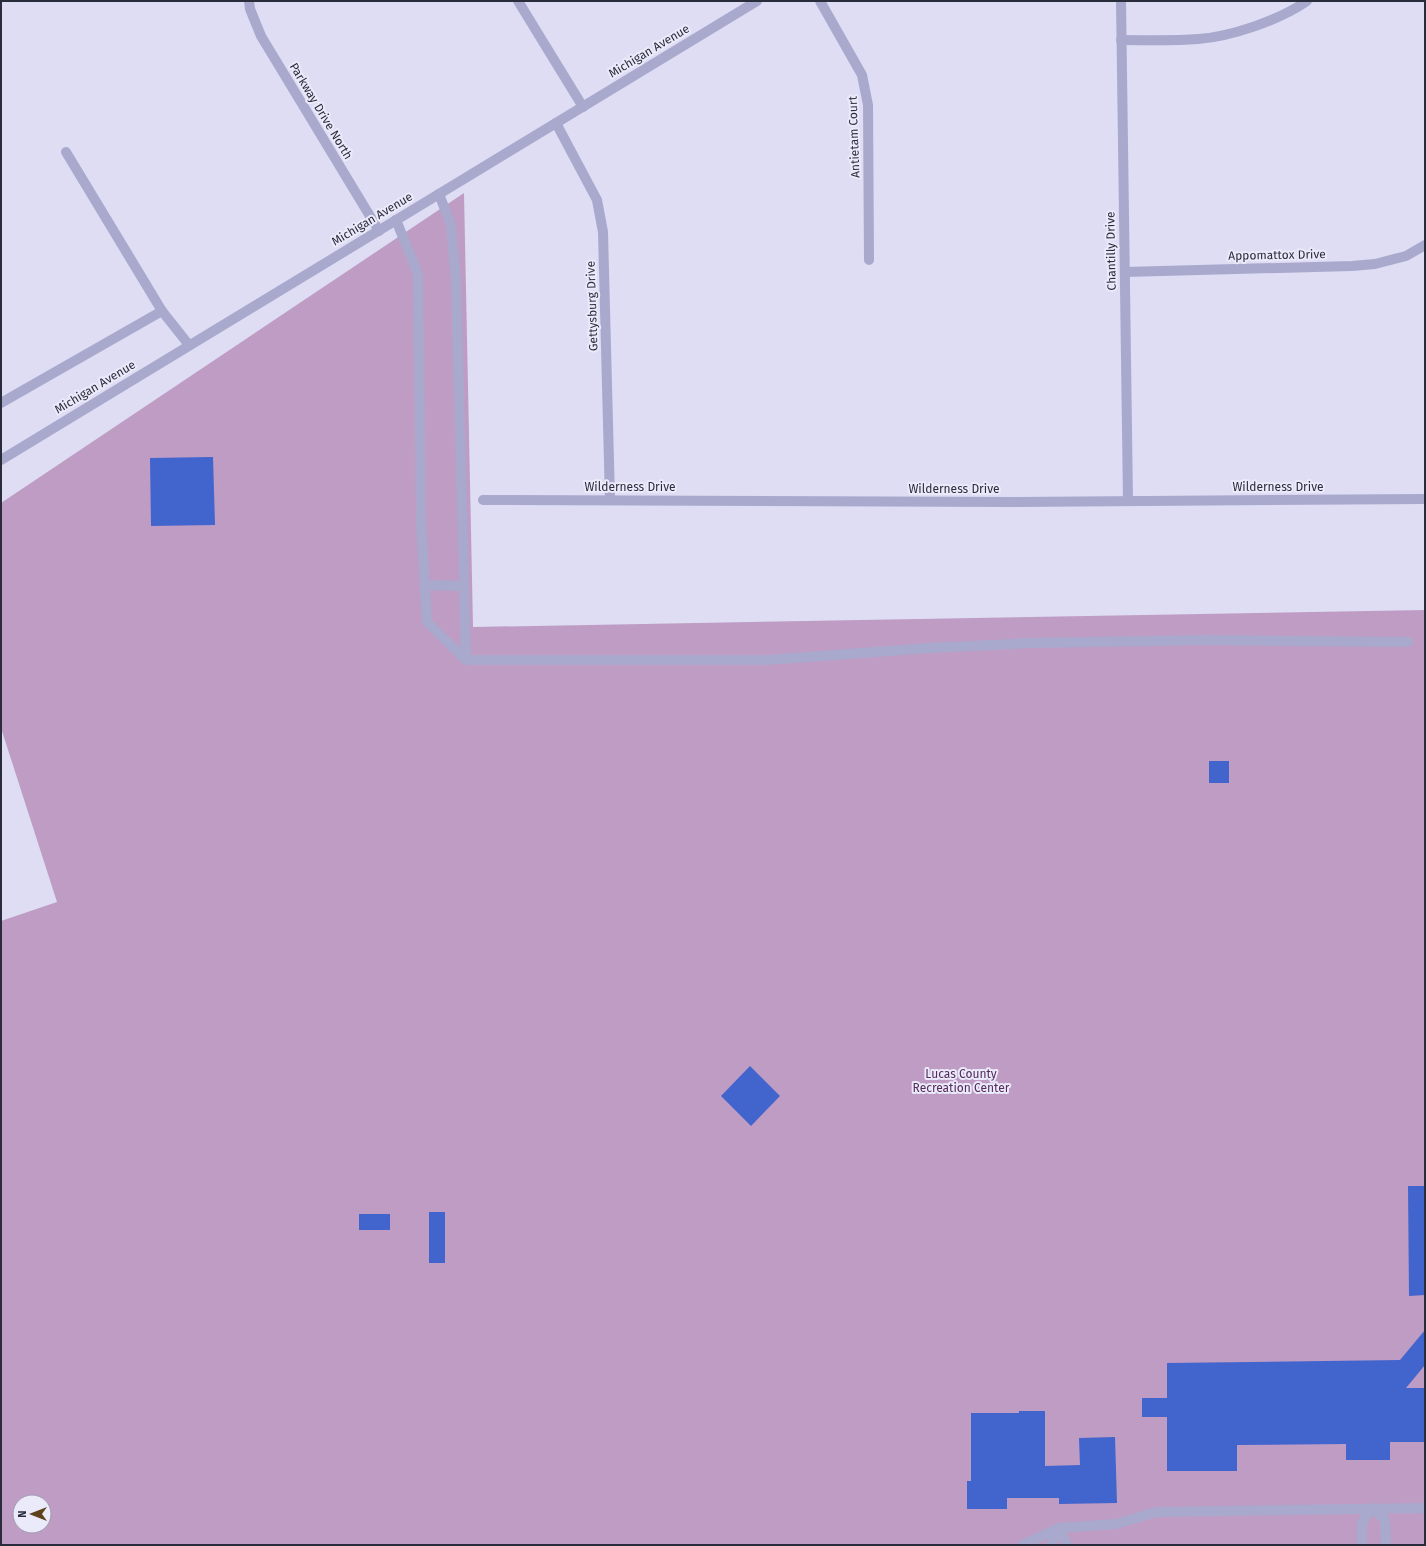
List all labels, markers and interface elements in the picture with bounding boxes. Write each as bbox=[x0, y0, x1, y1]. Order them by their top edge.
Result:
street label: Michigan Avenue bbox=[606, 21, 692, 81]
street label: Parkway Drive North bbox=[287, 60, 355, 162]
street label: Antietam Court bbox=[846, 95, 862, 178]
street label: Michigan Avenue bbox=[329, 189, 415, 249]
street label: Chantilly Drive bbox=[1103, 211, 1119, 291]
street label: Appomattox Drive bbox=[1228, 247, 1326, 263]
street label: Gettysburg Drive bbox=[583, 261, 601, 351]
street label: Michigan Avenue bbox=[52, 357, 138, 417]
street label: Wilderness Drive bbox=[584, 480, 676, 494]
street label: Wilderness Drive bbox=[1232, 480, 1324, 494]
street label: Wilderness Drive bbox=[908, 482, 1000, 496]
park label: Lucas County Recreation Center bbox=[913, 1067, 1010, 1095]
north arrow bbox=[12, 1494, 52, 1534]
text: N bbox=[16, 1510, 29, 1518]

